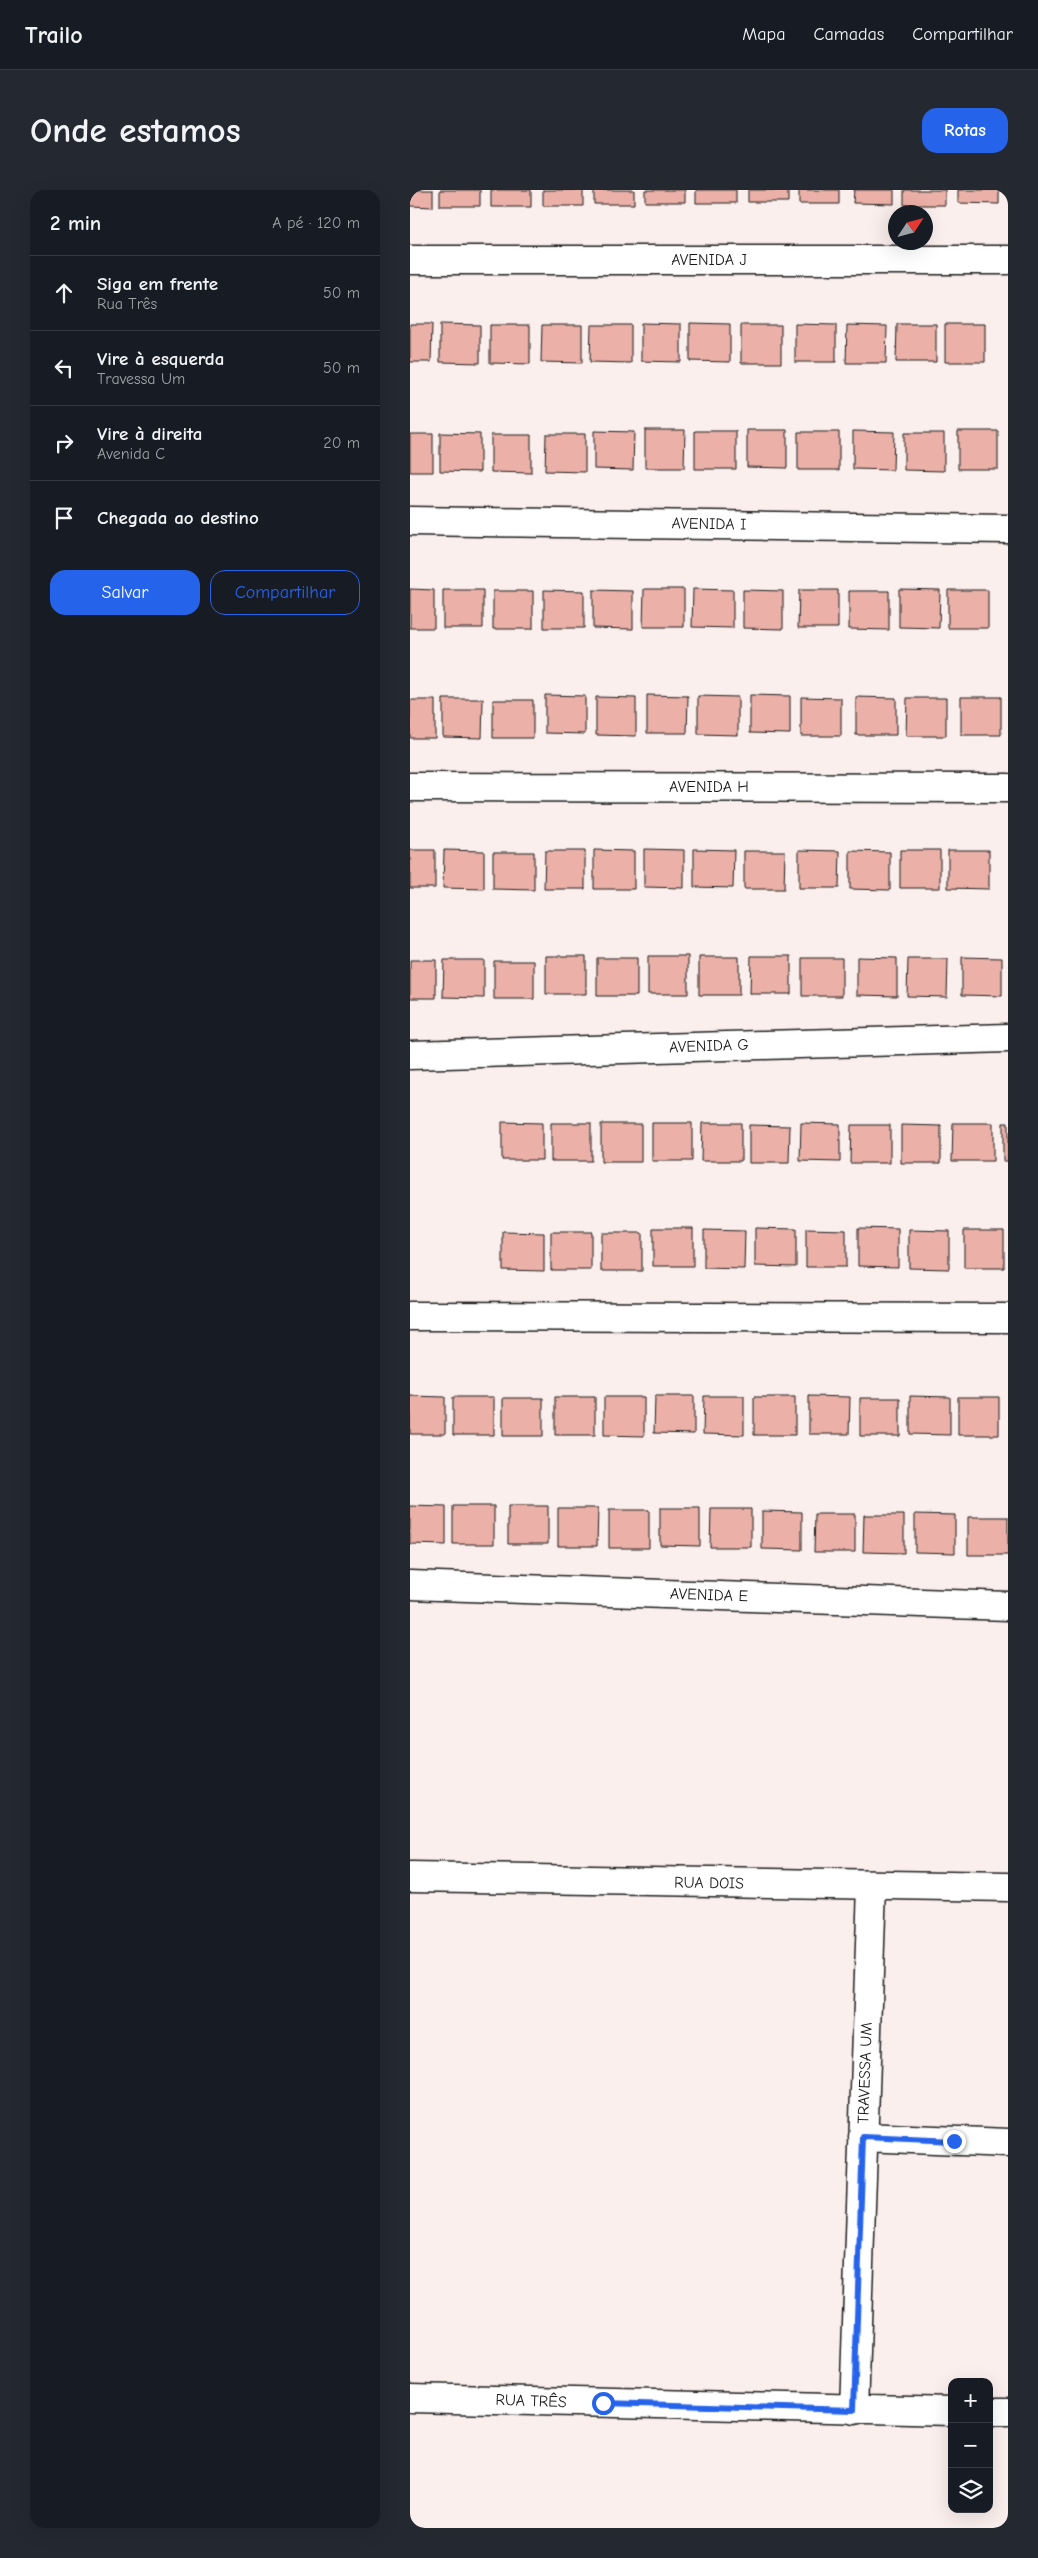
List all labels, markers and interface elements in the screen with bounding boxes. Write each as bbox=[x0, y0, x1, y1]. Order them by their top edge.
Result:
text: Trailo bbox=[25, 21, 83, 49]
text: Mapa bbox=[742, 24, 785, 45]
text: Camadas bbox=[813, 24, 884, 45]
text: Compartilhar bbox=[912, 24, 1013, 45]
button: Rotas bbox=[922, 108, 1008, 153]
text: Onde estamos bbox=[30, 110, 241, 151]
north arrow bbox=[888, 205, 933, 250]
text: 2 min bbox=[50, 211, 101, 235]
text: A pé · 120 m bbox=[272, 214, 360, 232]
street label: AVENIDA J bbox=[671, 251, 747, 269]
text: Siga em frente bbox=[97, 273, 218, 295]
icon: ahead bbox=[50, 279, 78, 307]
text: 50 m bbox=[323, 284, 360, 302]
text: Rua Três bbox=[97, 295, 157, 313]
text: Vire à esquerda bbox=[97, 348, 224, 370]
icon: left bbox=[50, 354, 78, 382]
text: 50 m bbox=[323, 359, 360, 377]
text: Travessa Um bbox=[97, 370, 185, 388]
text: Vire à direita bbox=[97, 423, 202, 445]
icon: right bbox=[50, 429, 78, 457]
text: 20 m bbox=[323, 434, 360, 452]
text: Avenida C bbox=[97, 445, 165, 463]
icon: arrive bbox=[50, 504, 78, 532]
text: Chegada ao destino bbox=[97, 507, 259, 529]
street label: AVENIDA I bbox=[672, 514, 746, 534]
button: Salvar bbox=[50, 570, 200, 615]
button: Compartilhar bbox=[210, 570, 360, 615]
street label: AVENIDA H bbox=[669, 778, 749, 796]
street label: AVENIDA G bbox=[669, 1036, 749, 1056]
street label: AVENIDA E bbox=[670, 1585, 749, 1605]
street label: RUA DOIS bbox=[674, 1873, 744, 1893]
street label: TRAVESSA UM bbox=[854, 2022, 876, 2124]
route end bbox=[943, 2130, 966, 2153]
map controls bbox=[948, 2378, 993, 2513]
button: + bbox=[948, 2378, 993, 2423]
street label: RUA TRÊS bbox=[495, 2390, 567, 2411]
route start bbox=[592, 2392, 615, 2415]
button: − bbox=[948, 2423, 993, 2468]
button: layers bbox=[948, 2468, 993, 2513]

